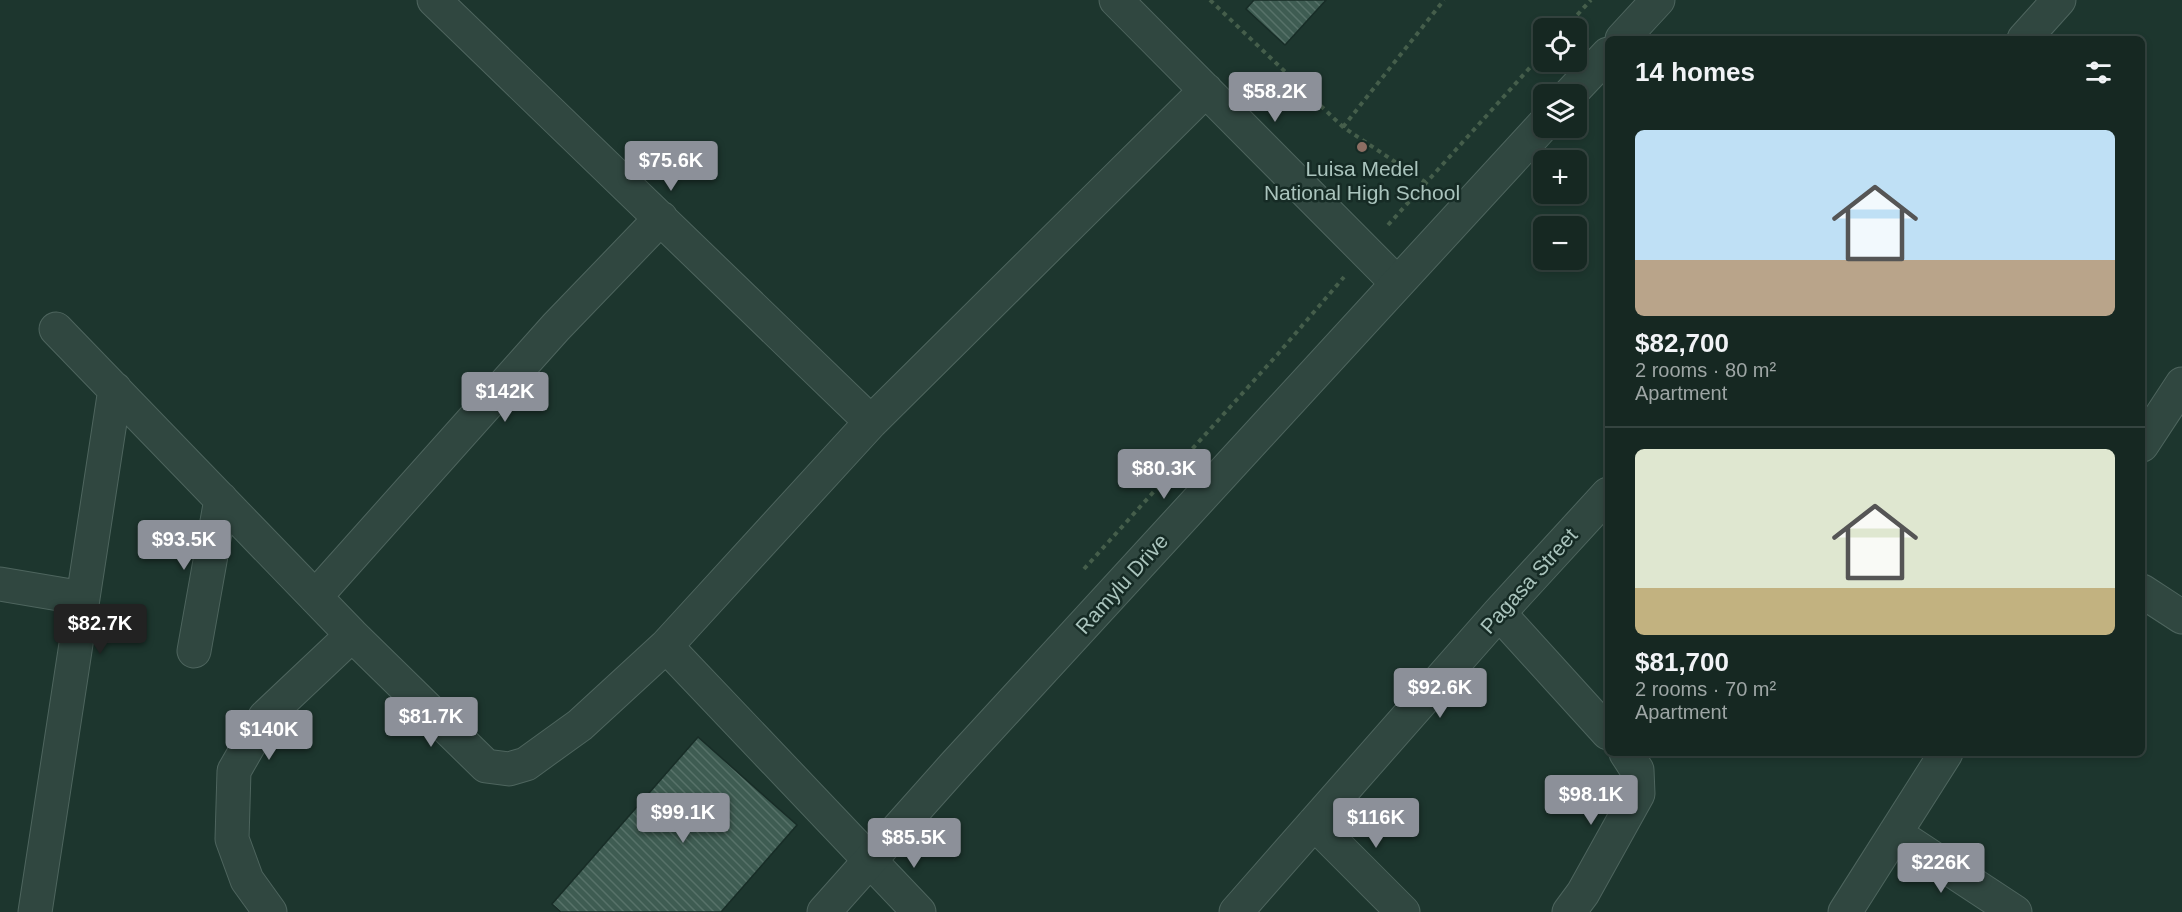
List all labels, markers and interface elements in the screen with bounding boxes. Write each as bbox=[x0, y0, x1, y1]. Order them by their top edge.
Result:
map controls bbox=[1533, 18, 1587, 270]
button: locate bbox=[1533, 18, 1587, 72]
icon: filters bbox=[2082, 56, 2115, 89]
text: 14 homes bbox=[1635, 57, 1755, 87]
pin: $58.2K bbox=[1226, 72, 1324, 123]
text: $58.2K bbox=[1243, 80, 1307, 102]
button: layers bbox=[1533, 84, 1587, 138]
marker: Luisa Medel National High School bbox=[1355, 140, 1369, 154]
pin: $75.6K bbox=[622, 141, 720, 192]
text: $75.6K bbox=[639, 149, 703, 171]
button: + bbox=[1533, 150, 1587, 204]
place label: Luisa Medel National High School bbox=[1264, 157, 1460, 204]
icon: home bbox=[1821, 169, 1929, 277]
button: − bbox=[1533, 216, 1587, 270]
text: $82,700 bbox=[1635, 328, 1729, 358]
text: 2 rooms · 80 m² bbox=[1635, 359, 1776, 381]
pin: $142K bbox=[463, 372, 547, 423]
text: $142K bbox=[476, 380, 534, 402]
text: Apartment bbox=[1635, 382, 1727, 404]
pin: $80.3K bbox=[1115, 449, 1213, 500]
text: $80.3K bbox=[1132, 457, 1196, 479]
icon: home bbox=[1821, 488, 1929, 596]
pin: $93.5K bbox=[135, 520, 233, 571]
street label: Pagasa Street bbox=[1476, 523, 1582, 638]
text: $93.5K bbox=[152, 528, 216, 550]
street label: Ramylu Drive bbox=[1071, 529, 1172, 638]
pin: $82.7K bbox=[51, 604, 149, 655]
text: $82.7K bbox=[68, 612, 132, 634]
text: $81,700 bbox=[1635, 647, 1729, 677]
pin: $92.6K bbox=[1391, 668, 1489, 719]
text: $92.6K bbox=[1408, 676, 1472, 698]
text: 2 rooms · 70 m² bbox=[1635, 678, 1776, 700]
pin: $81.7K bbox=[382, 697, 480, 748]
text: Apartment bbox=[1635, 701, 1727, 723]
text: $81.7K bbox=[399, 705, 463, 727]
pin: $140K bbox=[227, 710, 311, 761]
text: $140K bbox=[240, 718, 298, 740]
pin: $98.1K bbox=[1542, 775, 1640, 826]
text: $98.1K bbox=[1559, 783, 1623, 805]
pin: $99.1K bbox=[634, 793, 732, 844]
pin: $116K bbox=[1334, 798, 1418, 849]
text: $99.1K bbox=[651, 801, 715, 823]
text: $116K bbox=[1347, 806, 1405, 828]
pin: $85.5K bbox=[865, 818, 963, 869]
text: $85.5K bbox=[882, 826, 946, 848]
pin: $226K bbox=[1899, 843, 1983, 894]
text: $226K bbox=[1912, 851, 1970, 873]

